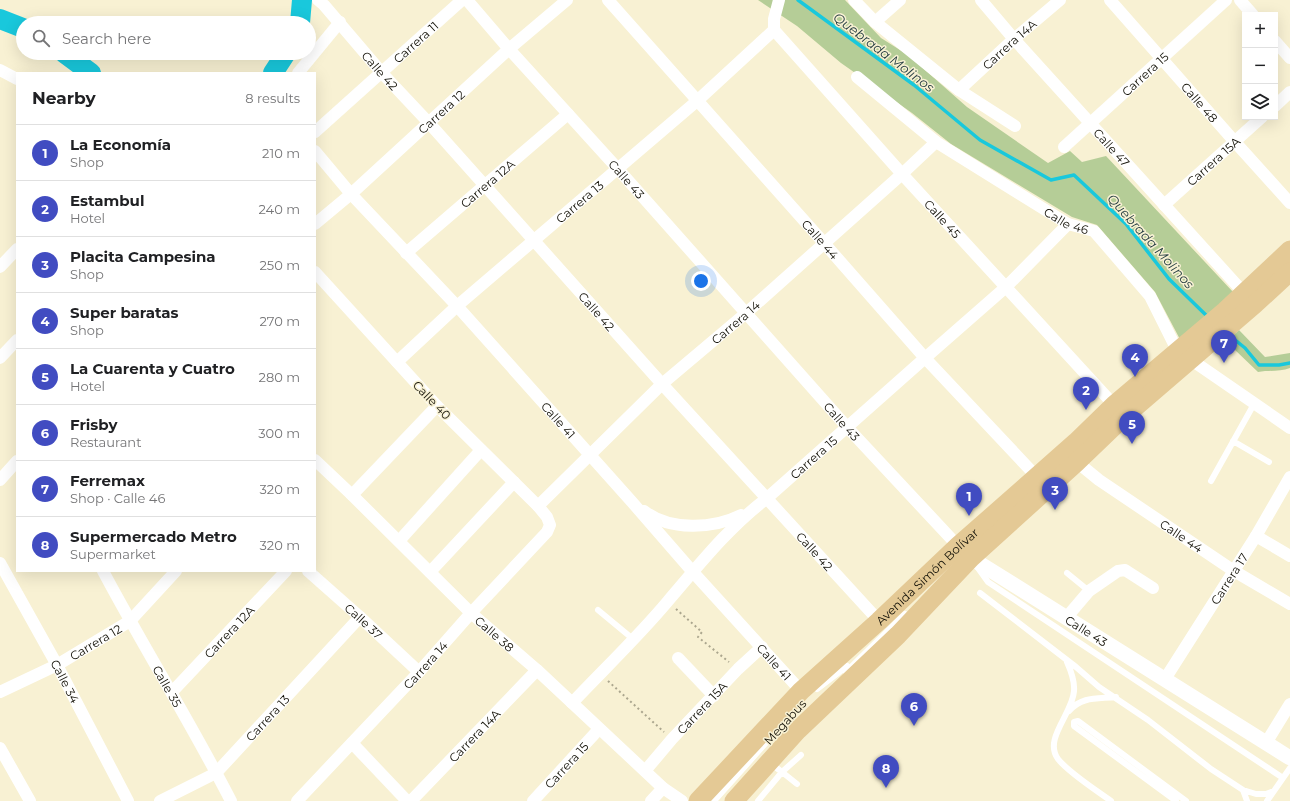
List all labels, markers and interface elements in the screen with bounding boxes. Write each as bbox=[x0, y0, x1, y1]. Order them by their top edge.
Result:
water label: Quebrada Molinos bbox=[830, 9, 938, 96]
map controls bbox=[1242, 12, 1278, 120]
button: + bbox=[1242, 12, 1278, 48]
search box bbox=[16, 16, 316, 60]
street label: Carrera 14A bbox=[979, 16, 1040, 72]
street label: Carrera 11 bbox=[390, 18, 441, 66]
icon: search bbox=[30, 27, 52, 49]
text: Search here bbox=[62, 29, 151, 48]
street label: Calle 42 bbox=[359, 48, 402, 93]
button: − bbox=[1242, 48, 1278, 84]
street label: Carrera 15 bbox=[1118, 49, 1171, 99]
street label: Calle 48 bbox=[1178, 79, 1222, 125]
button: layers bbox=[1242, 84, 1278, 120]
street label: Carrera 12 bbox=[415, 86, 468, 137]
text: Nearby bbox=[32, 88, 96, 108]
text: 8 results bbox=[245, 90, 300, 106]
street label: Calle 47 bbox=[1091, 125, 1133, 170]
street label: Carrera 15A bbox=[1183, 133, 1243, 189]
text: La Economía bbox=[70, 135, 171, 154]
text: 1 bbox=[42, 145, 48, 161]
text: 210 m bbox=[262, 145, 300, 161]
text: Shop bbox=[70, 154, 104, 170]
street label: Carrera 12A bbox=[457, 156, 518, 211]
street label: Calle 43 bbox=[606, 156, 648, 202]
street label: Carrera 13 bbox=[552, 177, 606, 226]
water label: Quebrada Molinos bbox=[1104, 190, 1198, 292]
text: Estambul bbox=[70, 191, 144, 210]
street label: Calle 45 bbox=[921, 196, 964, 241]
text: 2 bbox=[41, 201, 49, 217]
text: 240 m bbox=[259, 201, 300, 217]
street label: Calle 46 bbox=[1042, 204, 1090, 237]
text: Hotel bbox=[70, 210, 105, 226]
street label: Calle 44 bbox=[799, 216, 842, 262]
text: Placita Campesina bbox=[70, 247, 216, 266]
text: 3 bbox=[41, 257, 49, 273]
text: 250 m bbox=[259, 257, 300, 273]
text: Shop bbox=[70, 266, 104, 282]
your location bbox=[691, 271, 711, 291]
street label: Calle 42 bbox=[576, 289, 618, 334]
street label: Carrera 14 bbox=[708, 297, 763, 347]
text: Super baratas bbox=[70, 303, 178, 322]
text: 4 bbox=[41, 313, 49, 329]
text: 270 m bbox=[259, 313, 300, 329]
text: Shop bbox=[70, 322, 104, 338]
pin: 7 bbox=[1211, 330, 1237, 363]
pin: 4 bbox=[1122, 344, 1148, 377]
text: La Cuarenta y Cuatro bbox=[70, 359, 235, 378]
text: 5 bbox=[41, 369, 49, 385]
text: 280 m bbox=[259, 369, 300, 385]
street label: Calle 40 bbox=[410, 377, 454, 423]
pin: 2 bbox=[1073, 377, 1099, 410]
text: Hotel bbox=[70, 378, 105, 394]
street label: Calle 41 bbox=[538, 398, 579, 441]
street label: Calle 43 bbox=[821, 399, 863, 444]
pin: 5 bbox=[1119, 411, 1145, 444]
text: Frisby bbox=[70, 415, 117, 434]
text: 6 bbox=[41, 425, 49, 441]
text: 300 m bbox=[258, 425, 300, 441]
street label: Carrera 15 bbox=[787, 432, 840, 482]
text: Restaurant bbox=[70, 434, 141, 450]
text: Ferremax bbox=[70, 471, 145, 490]
pin: 3 bbox=[1042, 477, 1068, 510]
text: 7 bbox=[41, 481, 49, 497]
text: 320 m bbox=[260, 481, 300, 497]
pin: 1 bbox=[956, 483, 982, 516]
text: Shop · Calle 46 bbox=[70, 490, 165, 506]
street label: Calle 44 bbox=[1157, 516, 1206, 555]
street label: Avenida Simón Bolívar bbox=[872, 524, 981, 628]
text: Supermercado Metro bbox=[70, 527, 237, 546]
street label: Calle 42 bbox=[793, 528, 836, 573]
text: 8 bbox=[41, 537, 49, 553]
text: 320 m bbox=[260, 537, 300, 553]
text: Supermarket bbox=[70, 546, 156, 562]
street label: Carrera 17 bbox=[1207, 550, 1251, 607]
street label: Calle 37 bbox=[342, 600, 386, 642]
street label: Carrera 12A bbox=[201, 602, 257, 661]
street label: Calle 43 bbox=[1063, 612, 1111, 649]
street label: Calle 38 bbox=[472, 613, 518, 655]
street label: Carrera 12 bbox=[67, 620, 124, 663]
street label: Carrera 14 bbox=[400, 638, 450, 692]
street label: Calle 41 bbox=[754, 640, 795, 683]
street label: Calle 34 bbox=[48, 657, 83, 705]
street label: Calle 35 bbox=[150, 662, 186, 710]
street label: Carrera 15A bbox=[673, 678, 730, 737]
street label: Carrera 13 bbox=[242, 691, 292, 744]
pin: 6 bbox=[901, 693, 927, 726]
street label: Megabus bbox=[761, 696, 809, 748]
street label: Carrera 14A bbox=[445, 706, 503, 765]
street label: Carrera 15 bbox=[541, 738, 591, 791]
pin: 8 bbox=[873, 755, 899, 788]

